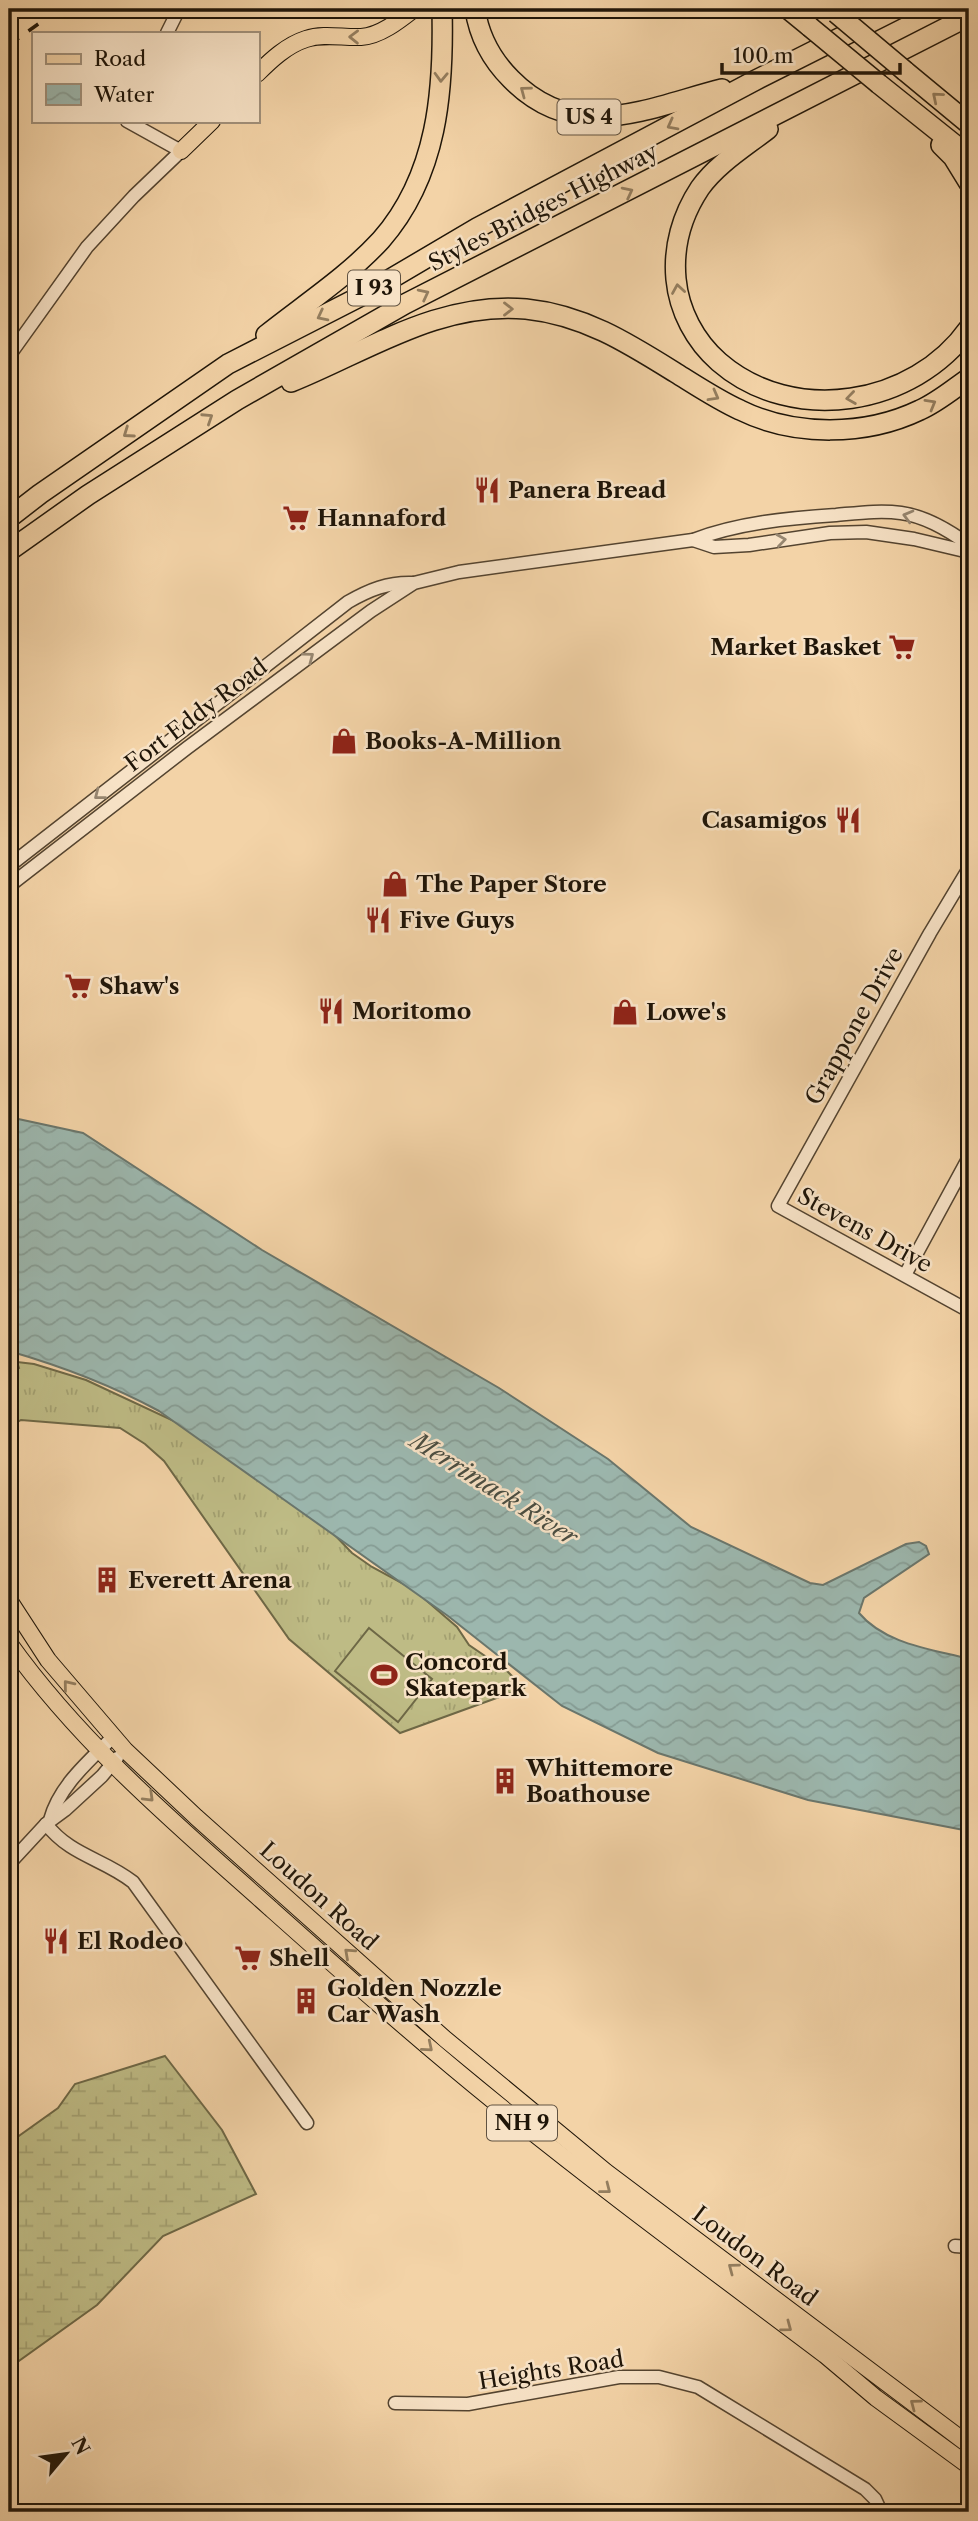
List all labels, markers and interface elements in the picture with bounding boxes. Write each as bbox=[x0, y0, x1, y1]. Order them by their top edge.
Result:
one-way arrow bbox=[348, 29, 359, 44]
legend bbox=[32, 32, 259, 122]
scale bar bbox=[722, 32, 901, 76]
text: 100 m bbox=[733, 43, 794, 68]
text: Road bbox=[94, 46, 146, 71]
one-way arrow bbox=[434, 72, 449, 83]
text: Water bbox=[93, 82, 154, 107]
one-way arrow bbox=[521, 87, 533, 100]
one-way arrow bbox=[932, 93, 945, 105]
road number: US 4 bbox=[558, 100, 620, 134]
one-way arrow bbox=[667, 116, 679, 130]
street label: Styles Bridges Highway bbox=[424, 137, 662, 277]
one-way arrow bbox=[620, 187, 633, 200]
road number: I 93 bbox=[348, 270, 400, 306]
one-way arrow bbox=[671, 283, 686, 295]
one-way arrow bbox=[417, 289, 430, 303]
one-way arrow bbox=[504, 301, 514, 317]
one-way arrow bbox=[317, 307, 329, 321]
one-way arrow bbox=[707, 388, 720, 401]
one-way arrow bbox=[845, 390, 857, 405]
one-way arrow bbox=[923, 399, 936, 412]
one-way arrow bbox=[201, 414, 214, 427]
one-way arrow bbox=[123, 425, 136, 437]
restaurant icon: Panera Bread bbox=[472, 475, 502, 505]
place label: Panera Bread bbox=[508, 476, 667, 504]
supermarket icon: Hannaford bbox=[281, 503, 311, 533]
place label: Hannaford bbox=[317, 504, 447, 532]
one-way arrow bbox=[902, 510, 914, 524]
one-way arrow bbox=[776, 533, 787, 548]
supermarket icon: Market Basket bbox=[887, 632, 917, 662]
place label: Market Basket bbox=[710, 633, 882, 661]
street label: Fort Eddy Road bbox=[119, 652, 273, 778]
one-way arrow bbox=[301, 652, 314, 665]
shop icon: Books-A-Million bbox=[329, 726, 359, 756]
place label: Books-A-Million bbox=[365, 727, 562, 755]
one-way arrow bbox=[94, 787, 106, 800]
restaurant icon: Casamigos bbox=[833, 805, 863, 835]
place label: Casamigos bbox=[702, 806, 827, 834]
shop icon: The Paper Store bbox=[380, 869, 410, 899]
place label: The Paper Store bbox=[416, 870, 607, 898]
restaurant icon: Five Guys bbox=[363, 905, 393, 935]
place label: Five Guys bbox=[399, 906, 515, 934]
street label: Grappone Drive bbox=[799, 942, 909, 1110]
supermarket icon: Shaw's bbox=[63, 971, 93, 1001]
place label: Shaw's bbox=[99, 972, 180, 1000]
restaurant icon: Moritomo bbox=[316, 996, 346, 1026]
place label: Moritomo bbox=[352, 997, 471, 1025]
shop icon: Lowe's bbox=[610, 997, 640, 1027]
place label: Lowe's bbox=[646, 998, 726, 1026]
street label: Stevens Drive bbox=[793, 1182, 937, 1278]
water label: Merrimack River bbox=[403, 1424, 584, 1552]
building icon: Everett Arena bbox=[92, 1565, 122, 1595]
place label: Everett Arena bbox=[128, 1566, 292, 1594]
place label: Concord Skatepark bbox=[405, 1648, 527, 1702]
sports icon: Concord Skatepark bbox=[369, 1660, 399, 1690]
one-way arrow bbox=[64, 1681, 77, 1693]
place label: Whittemore Boathouse bbox=[525, 1754, 673, 1808]
building icon: Whittemore Boathouse bbox=[490, 1766, 520, 1796]
one-way arrow bbox=[141, 1789, 154, 1802]
street label: Loudon Road bbox=[254, 1836, 384, 1956]
restaurant icon: El Rodeo bbox=[41, 1926, 71, 1956]
place label: El Rodeo bbox=[77, 1927, 183, 1955]
supermarket icon: Shell bbox=[233, 1943, 263, 1973]
place label: Shell bbox=[269, 1944, 329, 1972]
one-way arrow bbox=[344, 1949, 357, 1961]
place label: Golden Nozzle Car Wash bbox=[327, 1974, 502, 2028]
building icon: Golden Nozzle Car Wash bbox=[291, 1986, 321, 2016]
one-way arrow bbox=[420, 2039, 433, 2051]
road number: NH 9 bbox=[487, 2106, 557, 2140]
one-way arrow bbox=[598, 2180, 611, 2193]
street label: Loudon Road bbox=[687, 2200, 823, 2312]
one-way arrow bbox=[728, 2263, 741, 2276]
one-way arrow bbox=[779, 2318, 792, 2331]
street label: Heights Road bbox=[476, 2345, 626, 2395]
one-way arrow bbox=[910, 2400, 923, 2413]
north arrow bbox=[32, 2420, 102, 2490]
text: N bbox=[66, 2433, 94, 2459]

